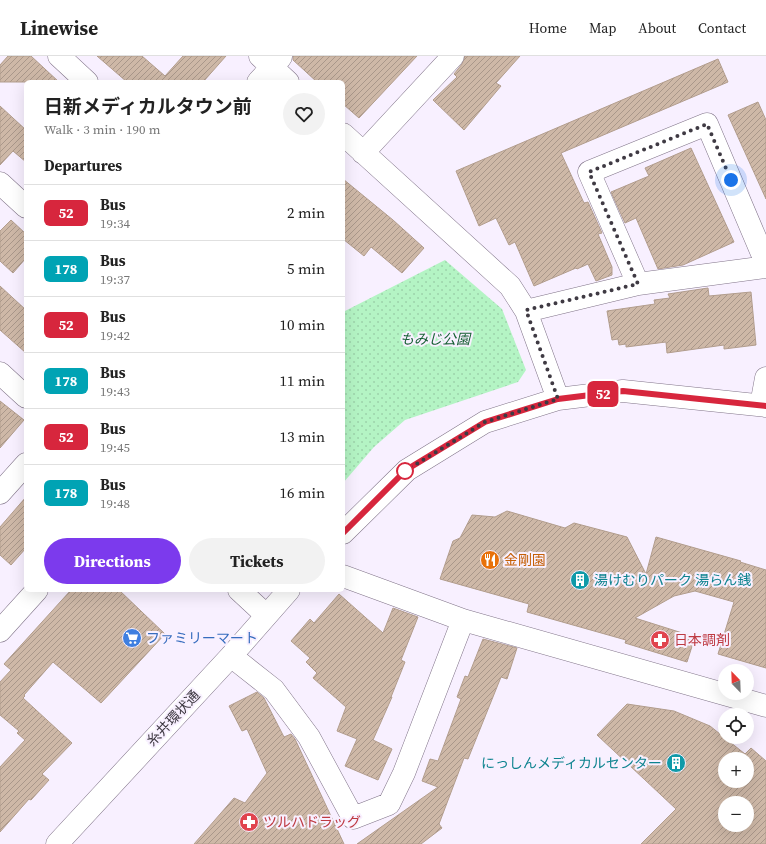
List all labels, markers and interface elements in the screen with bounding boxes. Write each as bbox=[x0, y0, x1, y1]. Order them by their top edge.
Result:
text: Linewise bbox=[20, 15, 98, 41]
text: Home bbox=[529, 18, 567, 38]
text: Map bbox=[589, 18, 616, 38]
text: About bbox=[638, 18, 676, 38]
text: Contact bbox=[698, 18, 746, 38]
text: 日新メディカルタウン前 bbox=[44, 93, 252, 119]
button: heart bbox=[283, 93, 325, 135]
text: Walk · 3 min · 190 m bbox=[44, 121, 160, 138]
text: Departures bbox=[44, 155, 122, 176]
your location bbox=[721, 170, 741, 190]
text: Bus bbox=[100, 194, 126, 215]
text: 2 min bbox=[287, 202, 325, 223]
text: 52 bbox=[58, 203, 74, 223]
text: 19:34 bbox=[100, 215, 130, 232]
text: Bus bbox=[100, 250, 126, 271]
text: 5 min bbox=[287, 258, 325, 279]
text: 178 bbox=[55, 259, 77, 279]
text: 19:37 bbox=[100, 271, 130, 288]
text: Bus bbox=[100, 306, 126, 327]
text: 10 min bbox=[279, 314, 325, 335]
text: 52 bbox=[58, 315, 74, 335]
text: 19:42 bbox=[100, 327, 130, 344]
park label: もみじ公園 bbox=[400, 329, 472, 349]
text: Bus bbox=[100, 362, 126, 383]
text: 11 min bbox=[279, 370, 325, 391]
text: 178 bbox=[55, 371, 77, 391]
line badge: 52 bbox=[585, 381, 621, 407]
text: 19:43 bbox=[100, 383, 130, 400]
text: 52 bbox=[595, 384, 611, 404]
text: Bus bbox=[100, 418, 126, 439]
text: 13 min bbox=[279, 426, 325, 447]
text: 52 bbox=[58, 427, 74, 447]
text: 19:45 bbox=[100, 439, 130, 456]
unlabelled marker bbox=[396, 462, 414, 480]
text: Bus bbox=[100, 474, 126, 495]
text: 16 min bbox=[279, 482, 325, 503]
text: 178 bbox=[55, 483, 77, 503]
text: 19:48 bbox=[100, 495, 130, 512]
button: Directions bbox=[44, 538, 181, 584]
button: Tickets bbox=[189, 538, 325, 584]
restaurant icon: 金剛園 bbox=[479, 549, 501, 571]
place label: 金剛園 bbox=[504, 550, 546, 570]
building icon: 湯けむりパーク 湯らん銭 bbox=[569, 569, 591, 591]
place label: 湯けむりパーク 湯らん銭 bbox=[594, 570, 751, 590]
supermarket icon: ファミリーマート bbox=[121, 627, 143, 649]
place label: ファミリーマート bbox=[146, 628, 258, 648]
pharmacy icon: 日本調剤 bbox=[649, 629, 671, 651]
place label: 日本調剤 bbox=[674, 630, 730, 650]
north arrow bbox=[718, 664, 754, 700]
map controls bbox=[718, 664, 754, 832]
street label: 糸井環状通 bbox=[142, 686, 204, 750]
button: locate bbox=[718, 708, 754, 744]
building icon: にっしんメディカルセンター bbox=[665, 752, 687, 774]
button: + bbox=[718, 752, 754, 788]
place label: にっしんメディカルセンター bbox=[481, 753, 662, 773]
button: − bbox=[718, 796, 754, 832]
pharmacy icon: ツルハドラッグ bbox=[238, 811, 260, 833]
place label: ツルハドラッグ bbox=[263, 812, 361, 832]

